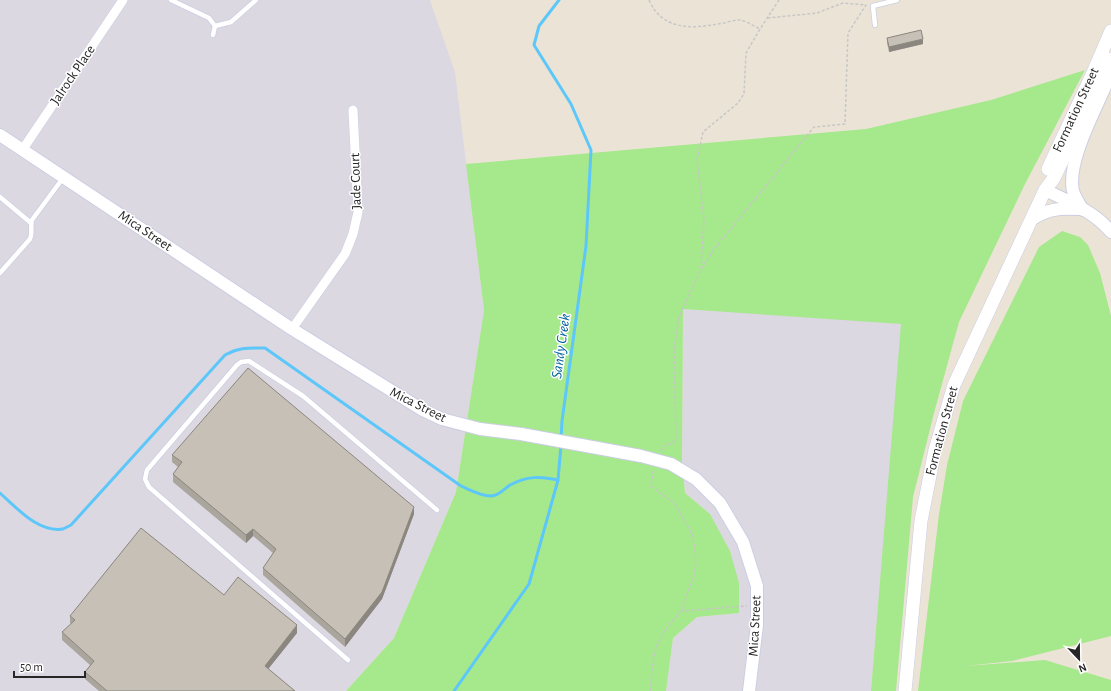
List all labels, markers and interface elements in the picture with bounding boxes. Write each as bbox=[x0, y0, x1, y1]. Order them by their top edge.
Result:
street label: Jalrock Place bbox=[48, 43, 98, 107]
street label: Formation Street bbox=[1050, 65, 1102, 154]
street label: Jade Court bbox=[348, 152, 364, 209]
street label: Mica Street bbox=[116, 208, 175, 254]
water label: Sandy Creek bbox=[549, 313, 573, 379]
street label: Formation Street bbox=[923, 384, 961, 477]
street label: Mica Street bbox=[387, 385, 449, 425]
street label: Mica Street bbox=[746, 594, 764, 657]
north arrow bbox=[1059, 639, 1099, 679]
scale bar bbox=[14, 653, 85, 679]
text: 50 m bbox=[20, 661, 43, 673]
text: N bbox=[1077, 661, 1088, 674]

